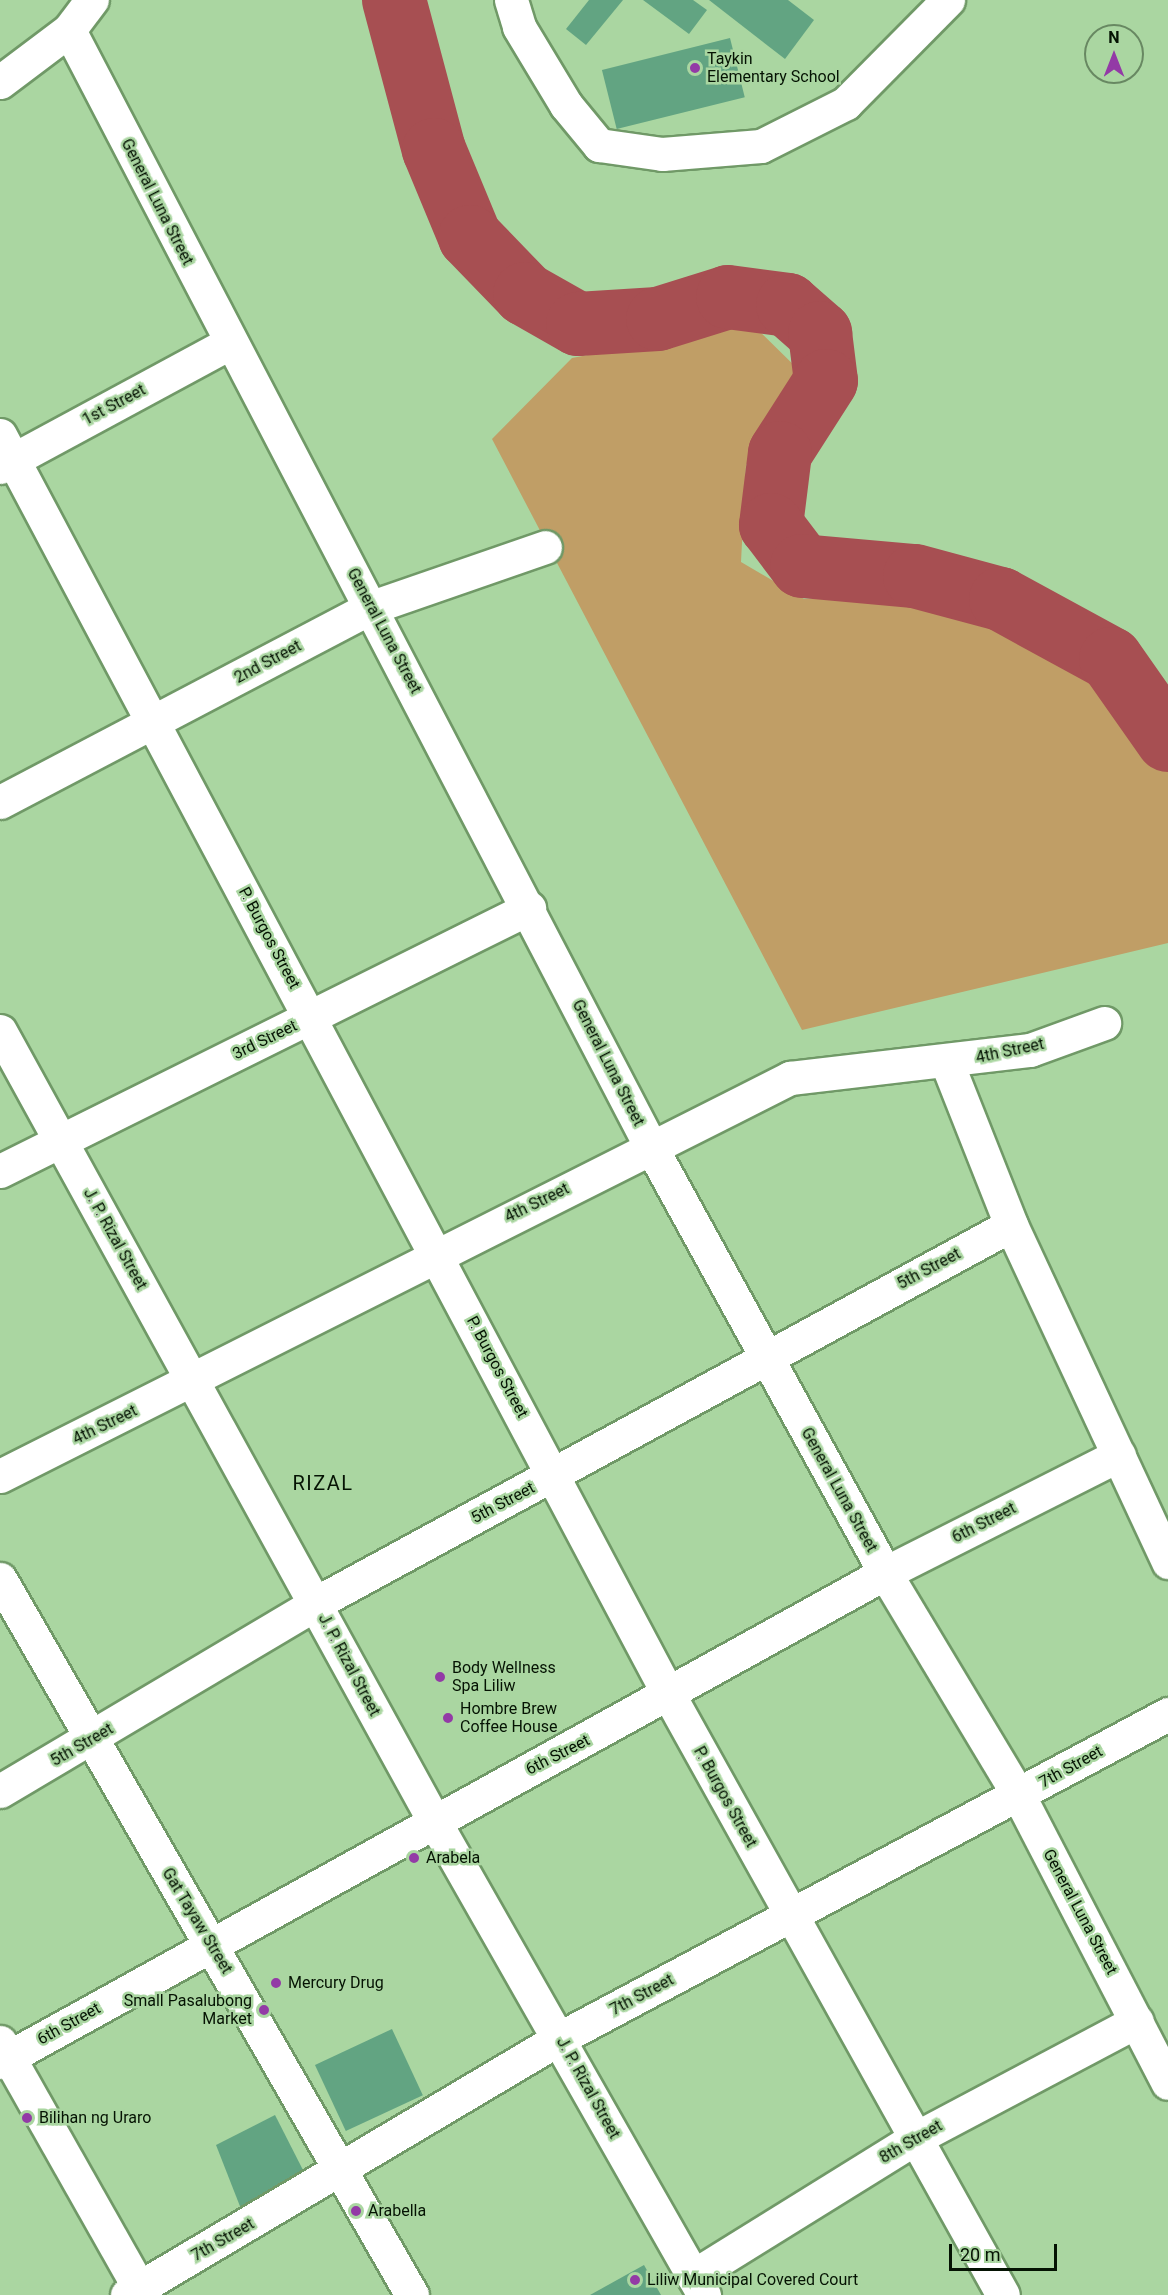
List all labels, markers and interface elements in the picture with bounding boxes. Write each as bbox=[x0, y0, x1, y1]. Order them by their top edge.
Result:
north arrow bbox=[1084, 24, 1144, 84]
text: N bbox=[1108, 28, 1120, 47]
place label: Taykin Elementary School bbox=[707, 49, 840, 87]
marker: Taykin Elementary School bbox=[688, 61, 702, 75]
street label: General Luna Street bbox=[117, 136, 197, 268]
street label: 1st Street bbox=[79, 380, 149, 430]
street label: General Luna Street bbox=[343, 565, 425, 697]
street label: 2nd Street bbox=[231, 636, 305, 688]
street label: P. Burgos Street bbox=[234, 884, 304, 992]
street label: General Luna Street bbox=[568, 997, 648, 1129]
street label: 3rd Street bbox=[230, 1016, 300, 1064]
street label: 4th Street bbox=[974, 1034, 1046, 1068]
street label: 4th Street bbox=[502, 1179, 572, 1227]
street label: J. P. Rizal Street bbox=[79, 1185, 151, 1293]
street label: 5th Street bbox=[894, 1244, 964, 1294]
street label: P. Burgos Street bbox=[462, 1313, 532, 1421]
street label: 4th Street bbox=[70, 1401, 140, 1449]
street label: General Luna Street bbox=[797, 1424, 881, 1556]
district label: RIZAL bbox=[292, 1471, 354, 1495]
street label: 5th Street bbox=[468, 1478, 538, 1528]
street label: 6th Street bbox=[949, 1499, 1019, 1547]
street label: J. P. Rizal Street bbox=[314, 1611, 384, 1719]
place label: Body Wellness Spa Liliw bbox=[452, 1658, 556, 1696]
marker: Body Wellness Spa Liliw bbox=[433, 1670, 447, 1684]
place label: Hombre Brew Coffee House bbox=[460, 1699, 558, 1737]
marker: Hombre Brew Coffee House bbox=[441, 1711, 455, 1725]
street label: 5th Street bbox=[47, 1719, 117, 1771]
street label: 6th Street bbox=[523, 1731, 593, 1779]
street label: 7th Street bbox=[1036, 1742, 1106, 1792]
street label: P. Burgos Street bbox=[689, 1743, 761, 1851]
street label: General Luna Street bbox=[1039, 1846, 1121, 1978]
place label: Arabela bbox=[426, 1848, 480, 1868]
marker: Arabela bbox=[407, 1851, 421, 1865]
street label: Gat Tayaw Street bbox=[158, 1864, 236, 1978]
street label: 7th Street bbox=[607, 1970, 677, 2020]
place label: Mercury Drug bbox=[288, 1973, 384, 1993]
marker: Mercury Drug bbox=[269, 1976, 283, 1990]
place label: Small Pasalubong Market bbox=[124, 1991, 252, 2029]
street label: 6th Street bbox=[34, 1999, 104, 2049]
marker: Small Pasalubong Market bbox=[257, 2003, 271, 2017]
street label: J. P. Rizal Street bbox=[552, 2034, 624, 2142]
place label: Bilihan ng Uraro bbox=[39, 2108, 151, 2128]
marker: Bilihan ng Uraro bbox=[20, 2111, 34, 2125]
street label: 8th Street bbox=[876, 2116, 946, 2168]
place label: Arabella bbox=[368, 2201, 426, 2221]
marker: Arabella bbox=[349, 2204, 363, 2218]
street label: 7th Street bbox=[188, 2214, 258, 2266]
scale bar bbox=[952, 2232, 1060, 2270]
text: 20 m bbox=[960, 2244, 1000, 2265]
place label: Liliw Municipal Covered Court bbox=[647, 2270, 858, 2290]
marker: Liliw Municipal Covered Court bbox=[628, 2273, 642, 2287]

